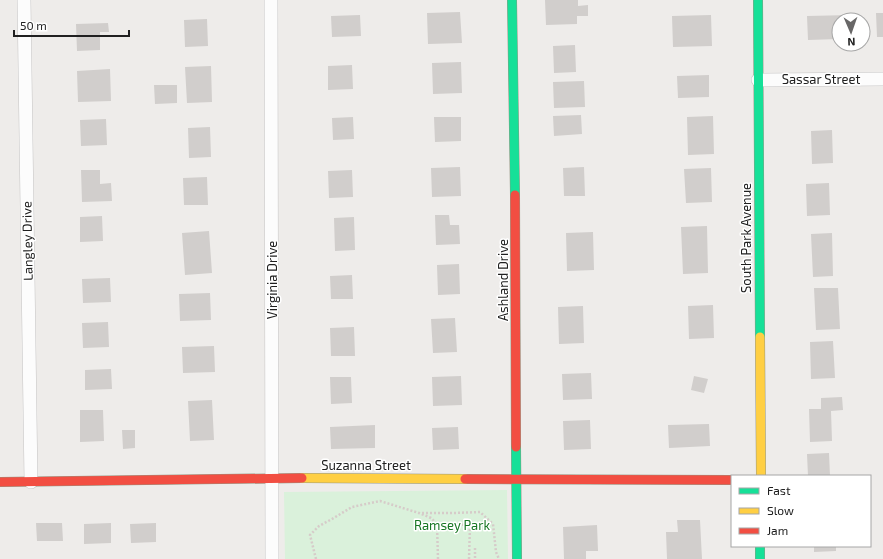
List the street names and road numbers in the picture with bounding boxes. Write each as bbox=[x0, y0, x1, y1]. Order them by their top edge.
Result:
street label: Sassar Street bbox=[782, 71, 860, 87]
street label: South Park Avenue bbox=[738, 183, 754, 293]
street label: Langley Drive bbox=[18, 201, 36, 281]
street label: Ashland Drive bbox=[495, 239, 511, 321]
street label: Virginia Drive bbox=[264, 241, 280, 319]
street label: Suzanna Street bbox=[321, 457, 411, 473]

